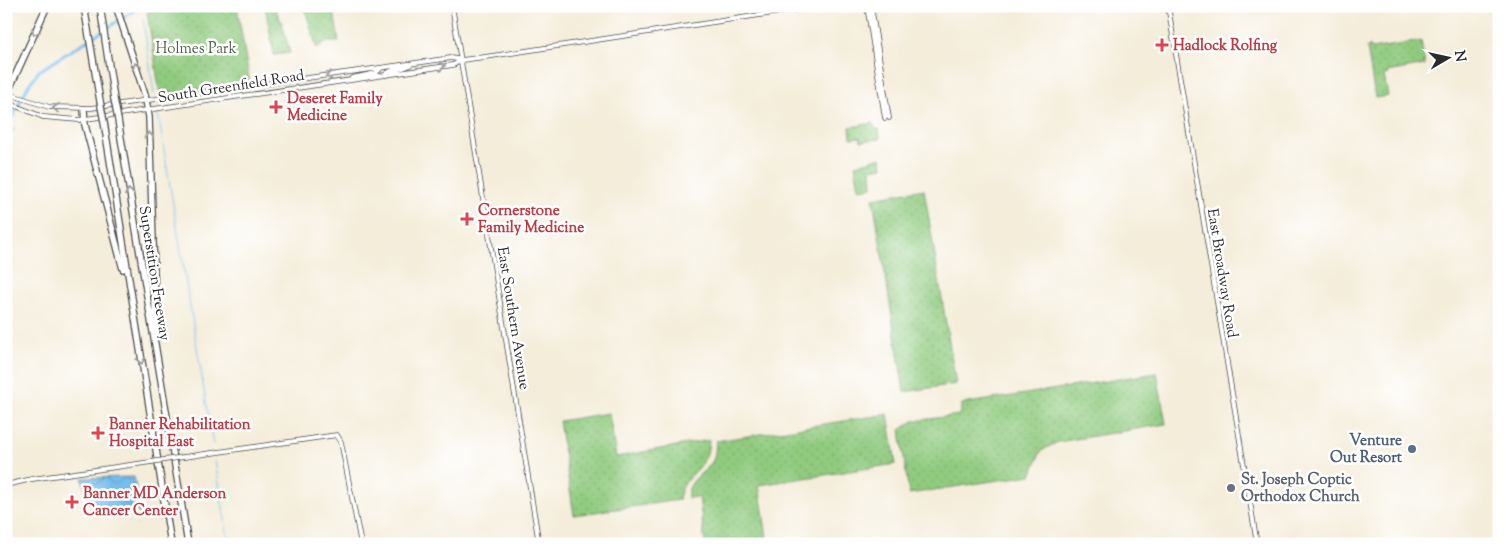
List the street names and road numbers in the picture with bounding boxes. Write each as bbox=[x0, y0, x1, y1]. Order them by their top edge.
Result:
street label: South Greenfield Road bbox=[156, 65, 307, 109]
street label: Superstition Freeway bbox=[132, 204, 175, 343]
street label: East Broadway Road bbox=[1201, 207, 1242, 340]
street label: East Southern Avenue bbox=[491, 245, 534, 391]

